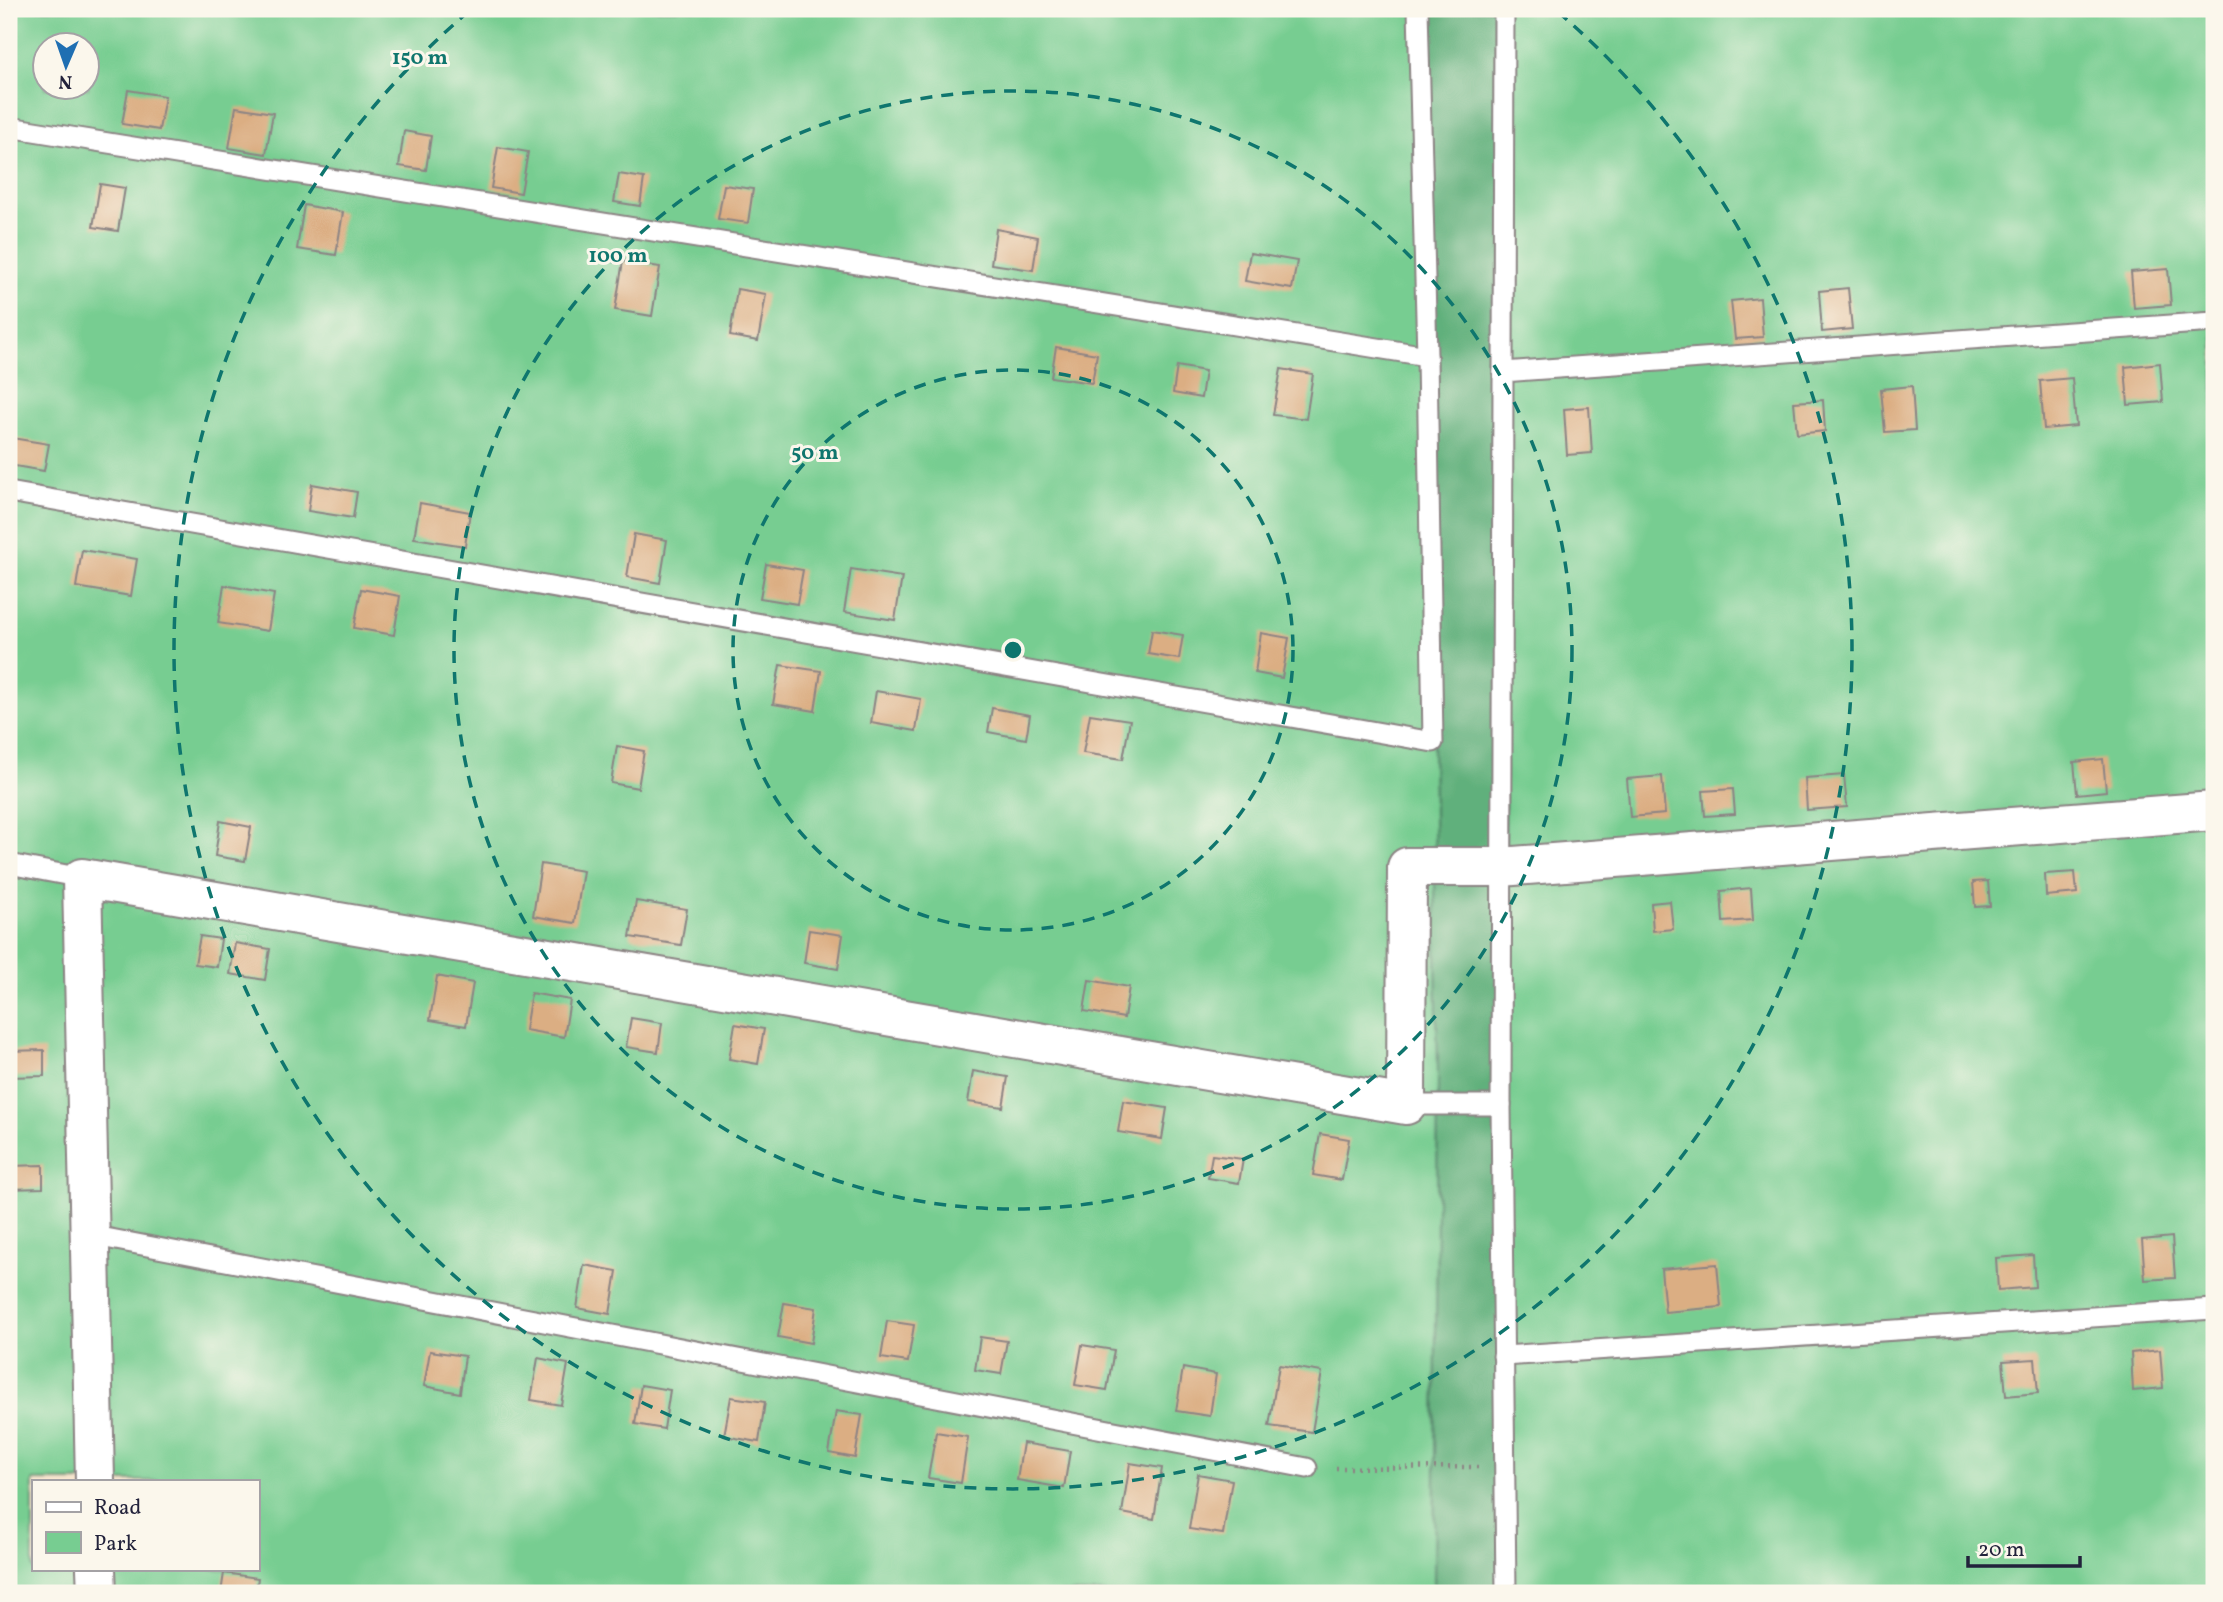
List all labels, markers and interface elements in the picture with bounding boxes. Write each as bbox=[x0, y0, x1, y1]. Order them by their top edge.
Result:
north arrow bbox=[32, 32, 102, 102]
text: 150 m bbox=[392, 44, 448, 73]
text: N bbox=[58, 68, 73, 94]
text: 100 m bbox=[588, 242, 648, 271]
text: 50 m bbox=[791, 439, 839, 468]
centre of rings bbox=[1001, 638, 1025, 662]
legend bbox=[32, 1480, 259, 1570]
text: Road bbox=[94, 1494, 141, 1523]
scale bar bbox=[1968, 1525, 2080, 1569]
text: Park bbox=[94, 1530, 137, 1559]
text: 20 m bbox=[1978, 1536, 2024, 1565]

